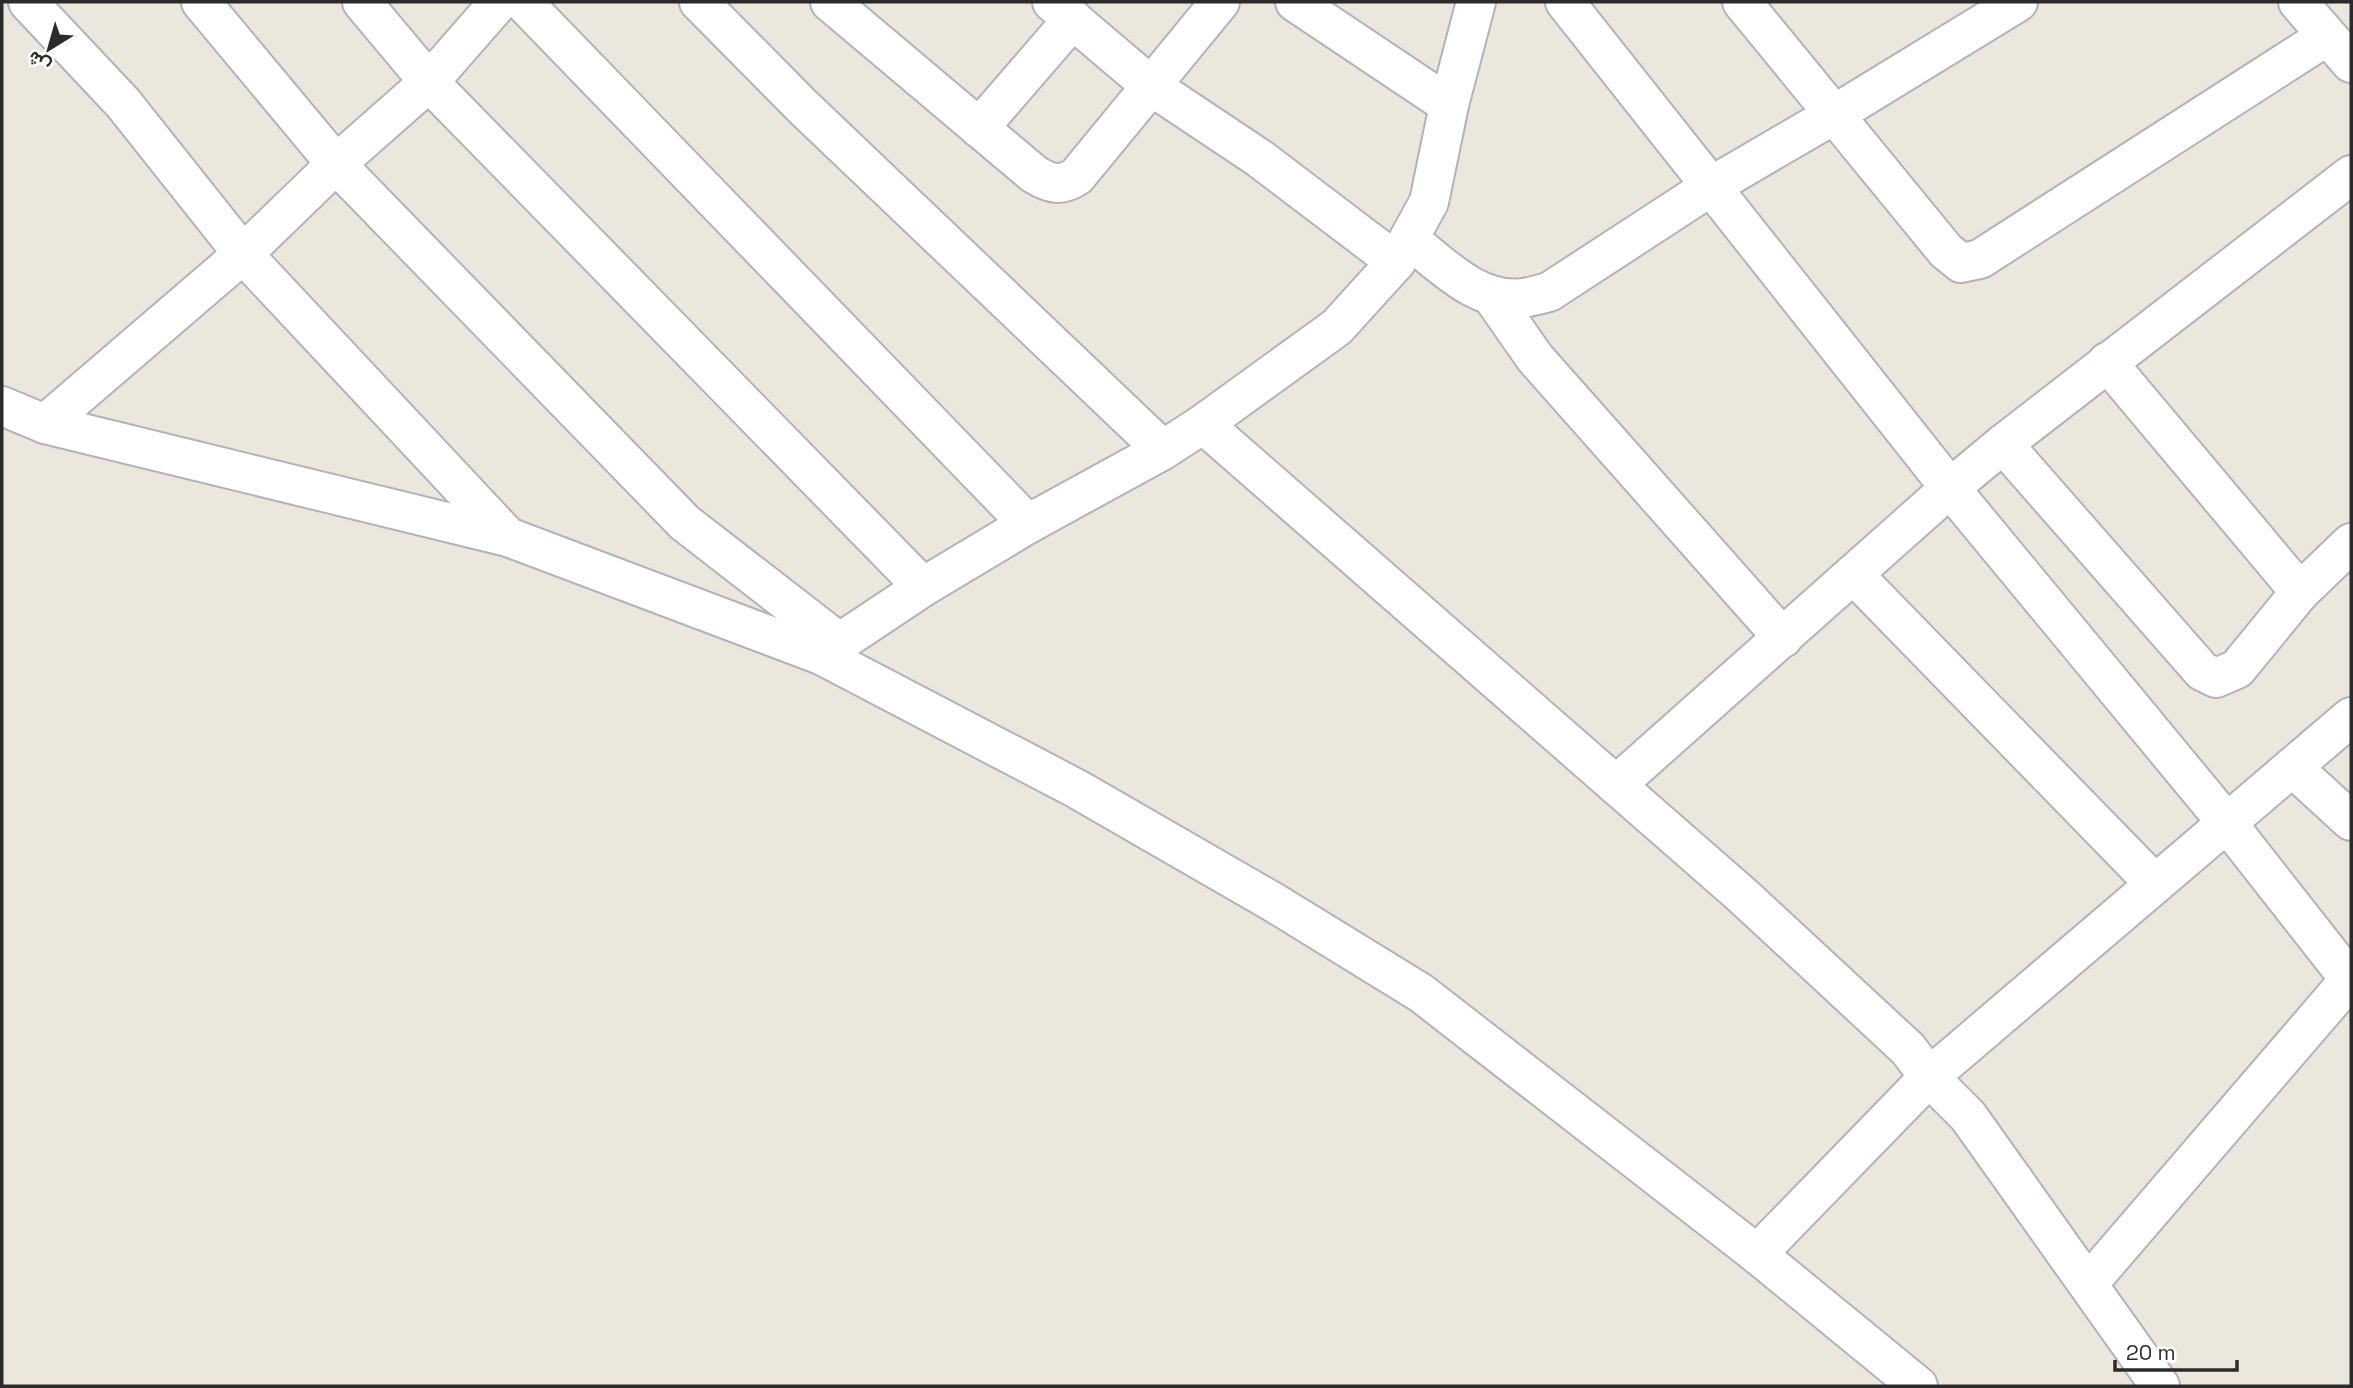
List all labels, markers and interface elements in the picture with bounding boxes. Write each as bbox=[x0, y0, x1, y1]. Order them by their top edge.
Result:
north arrow bbox=[14, 14, 84, 84]
text: ش bbox=[22, 45, 56, 79]
scale bar bbox=[2115, 1328, 2238, 1372]
text: 20 m bbox=[2126, 1339, 2176, 1366]

